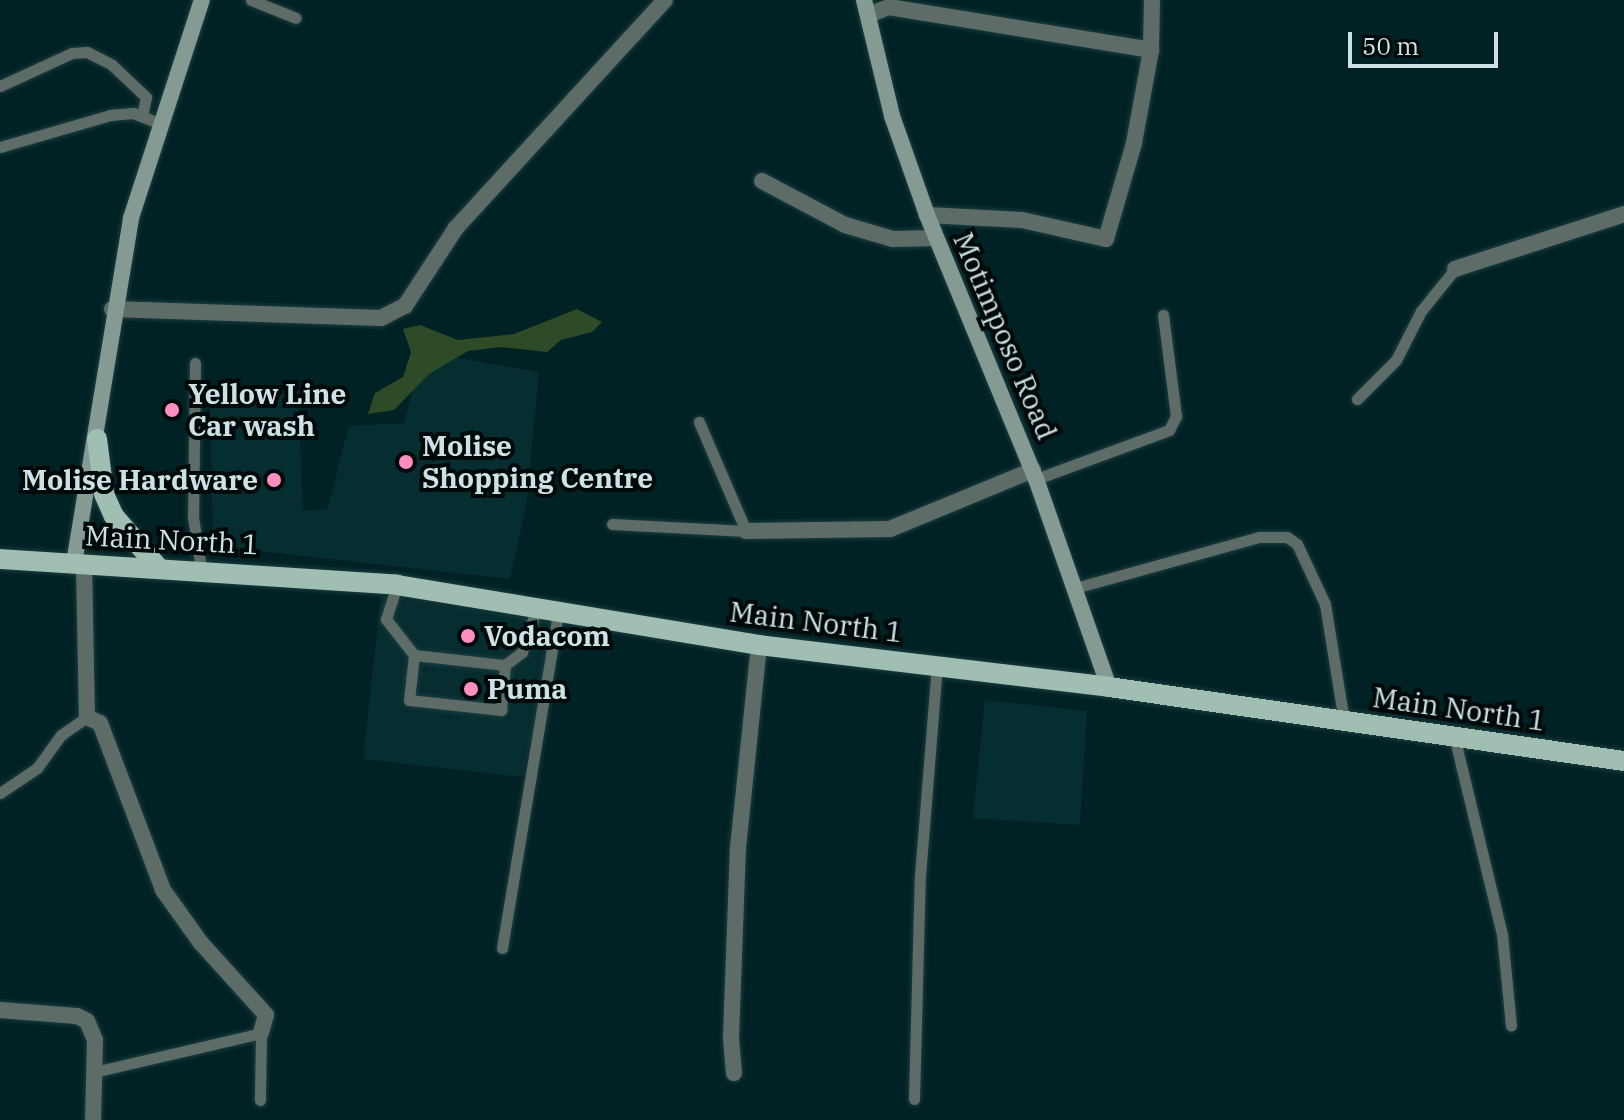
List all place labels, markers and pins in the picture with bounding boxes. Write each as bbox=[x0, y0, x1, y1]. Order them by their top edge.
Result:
place label: Yellow Line Car wash bbox=[188, 377, 346, 443]
marker: Yellow Line Car wash bbox=[163, 401, 181, 419]
place label: Molise Shopping Centre bbox=[422, 429, 653, 495]
marker: Molise Shopping Centre bbox=[397, 453, 415, 471]
place label: Molise Hardware bbox=[22, 463, 258, 497]
marker: Molise Hardware bbox=[265, 471, 283, 489]
place label: Vodacom bbox=[484, 619, 610, 653]
marker: Vodacom bbox=[459, 627, 477, 645]
place label: Puma bbox=[487, 672, 567, 706]
marker: Puma bbox=[462, 680, 480, 698]

